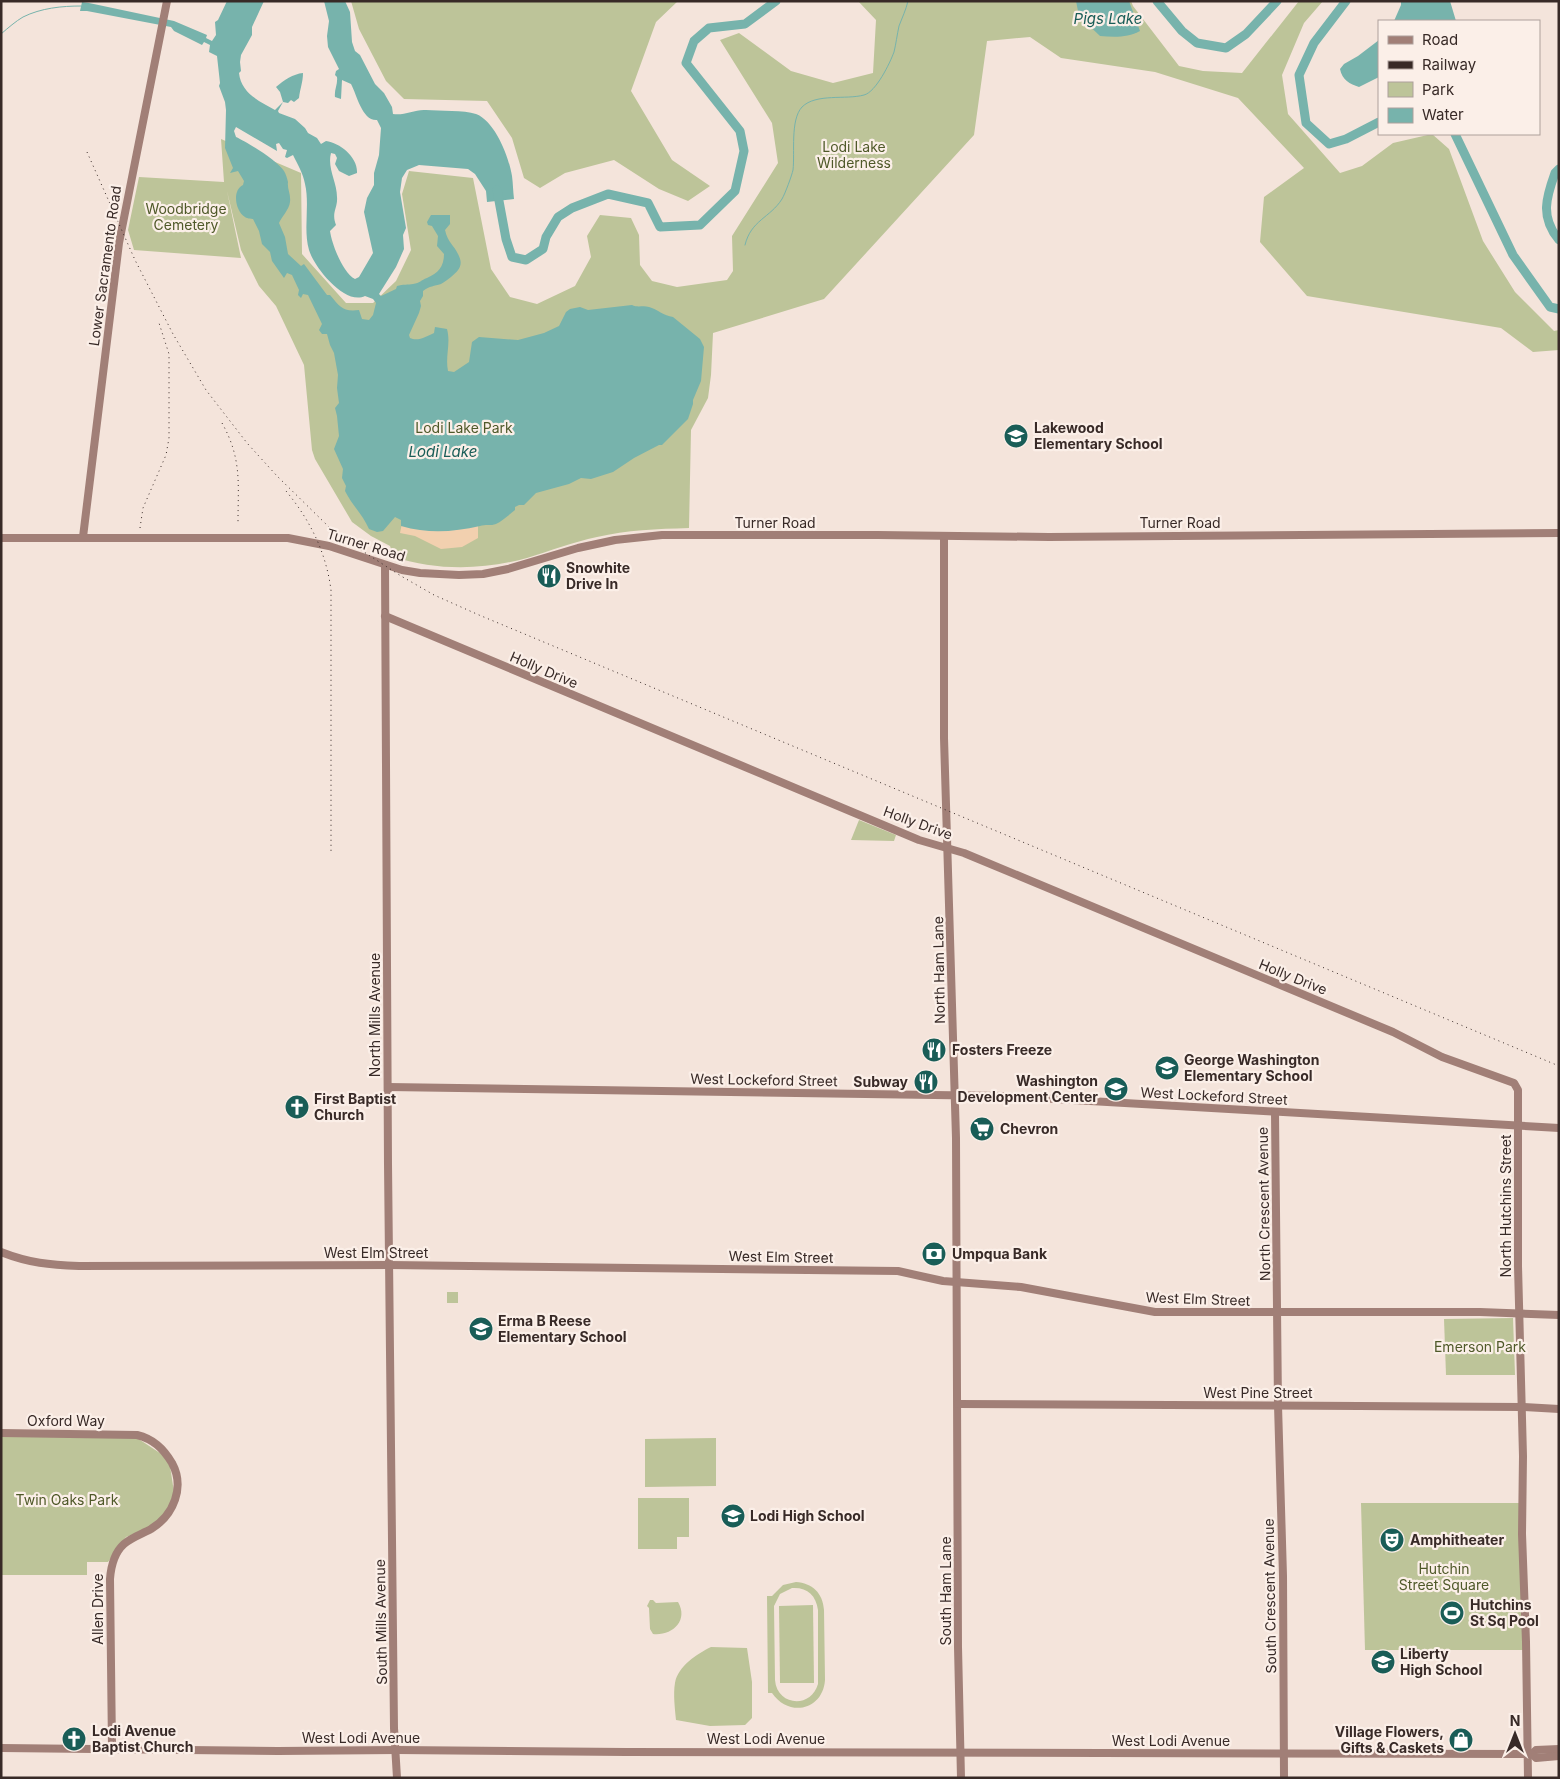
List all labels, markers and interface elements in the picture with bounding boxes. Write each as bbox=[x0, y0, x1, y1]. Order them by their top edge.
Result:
water label: Pigs Lake bbox=[1074, 9, 1142, 28]
legend bbox=[1378, 20, 1540, 135]
text: Road bbox=[1422, 30, 1458, 49]
text: Railway bbox=[1422, 55, 1477, 74]
text: Park bbox=[1422, 80, 1455, 99]
text: Water bbox=[1422, 105, 1464, 124]
park label: Lodi Lake Wilderness bbox=[817, 138, 891, 171]
street label: Lower Sacramento Road bbox=[85, 185, 124, 347]
park label: Woodbridge Cemetery bbox=[145, 200, 227, 233]
park label: Lodi Lake Park bbox=[415, 419, 513, 436]
place label: Lakewood Elementary School bbox=[1034, 419, 1163, 452]
school or university icon: Lakewood Elementary School bbox=[1003, 423, 1029, 449]
water label: Lodi Lake bbox=[409, 442, 477, 461]
street label: Turner Road bbox=[734, 514, 816, 531]
street label: Turner Road bbox=[1139, 514, 1221, 531]
street label: Turner Road bbox=[325, 525, 407, 565]
place label: Snowhite Drive In bbox=[566, 559, 630, 592]
restaurant icon: Snowhite Drive In bbox=[536, 563, 562, 589]
street label: Holly Drive bbox=[508, 648, 581, 691]
street label: Holly Drive bbox=[881, 802, 955, 843]
street label: North Ham Lane bbox=[929, 916, 948, 1024]
street label: North Mills Avenue bbox=[366, 953, 383, 1077]
street label: Holly Drive bbox=[1257, 955, 1330, 998]
restaurant icon: Fosters Freeze bbox=[921, 1037, 947, 1063]
place label: Fosters Freeze bbox=[952, 1041, 1052, 1058]
place label: George Washington Elementary School bbox=[1184, 1051, 1319, 1084]
school or university icon: George Washington Elementary School bbox=[1154, 1055, 1180, 1081]
restaurant icon: Subway bbox=[913, 1069, 939, 1095]
street label: West Lockeford Street bbox=[690, 1070, 838, 1089]
place label: Washington Development Center bbox=[957, 1072, 1098, 1105]
place label: Subway bbox=[853, 1073, 909, 1090]
school or university icon: Washington Development Center bbox=[1103, 1076, 1129, 1102]
street label: West Lockeford Street bbox=[1140, 1083, 1288, 1108]
place label: First Baptist Church bbox=[314, 1090, 396, 1123]
church icon: First Baptist Church bbox=[284, 1094, 310, 1120]
supermarket icon: Chevron bbox=[969, 1116, 995, 1142]
place label: Chevron bbox=[1000, 1120, 1058, 1137]
street label: North Crescent Avenue bbox=[1254, 1127, 1273, 1281]
street label: North Hutchins Street bbox=[1497, 1134, 1514, 1278]
bank icon: Umpqua Bank bbox=[921, 1241, 947, 1267]
street label: West Elm Street bbox=[324, 1244, 429, 1261]
place label: Umpqua Bank bbox=[952, 1245, 1048, 1262]
street label: West Elm Street bbox=[729, 1247, 834, 1266]
street label: West Elm Street bbox=[1145, 1288, 1251, 1309]
place label: Erma B Reese Elementary School bbox=[498, 1312, 627, 1345]
school or university icon: Erma B Reese Elementary School bbox=[468, 1316, 494, 1342]
park label: Emerson Park bbox=[1434, 1338, 1526, 1355]
street label: West Pine Street bbox=[1203, 1384, 1313, 1401]
street label: Oxford Way bbox=[27, 1412, 105, 1429]
park label: Twin Oaks Park bbox=[16, 1491, 119, 1508]
school or university icon: Lodi High School bbox=[720, 1503, 746, 1529]
place label: Lodi High School bbox=[750, 1507, 865, 1524]
street label: South Crescent Avenue bbox=[1260, 1518, 1279, 1674]
theatre icon: Amphitheater bbox=[1379, 1527, 1405, 1553]
place label: Amphitheater bbox=[1410, 1531, 1504, 1548]
street label: South Ham Lane bbox=[937, 1536, 954, 1646]
street label: South Mills Avenue bbox=[371, 1559, 390, 1685]
park label: Hutchin Street Square bbox=[1399, 1560, 1489, 1593]
street label: Allen Drive bbox=[89, 1573, 106, 1645]
place label: Hutchins St Sq Pool bbox=[1470, 1596, 1539, 1629]
sports icon: Hutchins St Sq Pool bbox=[1439, 1600, 1465, 1626]
place label: Liberty High School bbox=[1400, 1645, 1482, 1678]
school or university icon: Liberty High School bbox=[1370, 1649, 1396, 1675]
north arrow bbox=[1490, 1709, 1540, 1759]
text: N bbox=[1510, 1712, 1520, 1729]
place label: Lodi Avenue Baptist Church bbox=[92, 1722, 194, 1755]
place label: Village Flowers, Gifts & Caskets bbox=[1335, 1723, 1444, 1756]
church icon: Lodi Avenue Baptist Church bbox=[61, 1726, 87, 1752]
shop icon: Village Flowers, Gifts & Caskets bbox=[1448, 1727, 1474, 1753]
street label: West Lodi Avenue bbox=[302, 1729, 420, 1746]
street label: West Lodi Avenue bbox=[707, 1730, 825, 1747]
street label: West Lodi Avenue bbox=[1112, 1732, 1230, 1749]

